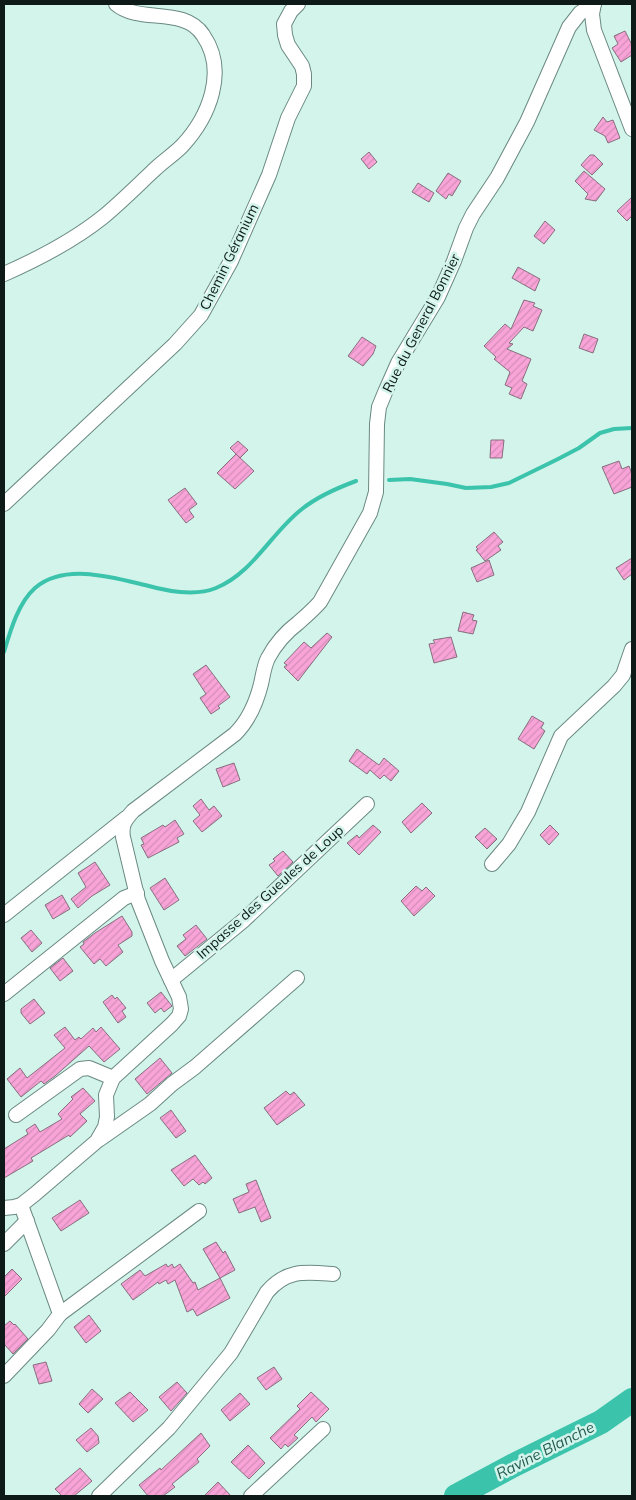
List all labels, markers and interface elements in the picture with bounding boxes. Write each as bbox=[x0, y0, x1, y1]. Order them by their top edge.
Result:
street label: Chemin Géranium bbox=[195, 201, 263, 313]
street label: Rue du General Bonnier bbox=[378, 250, 464, 395]
street label: Impasse des Gueules de Loup bbox=[193, 821, 347, 963]
water label: Ravine Blanche bbox=[493, 1417, 597, 1483]

